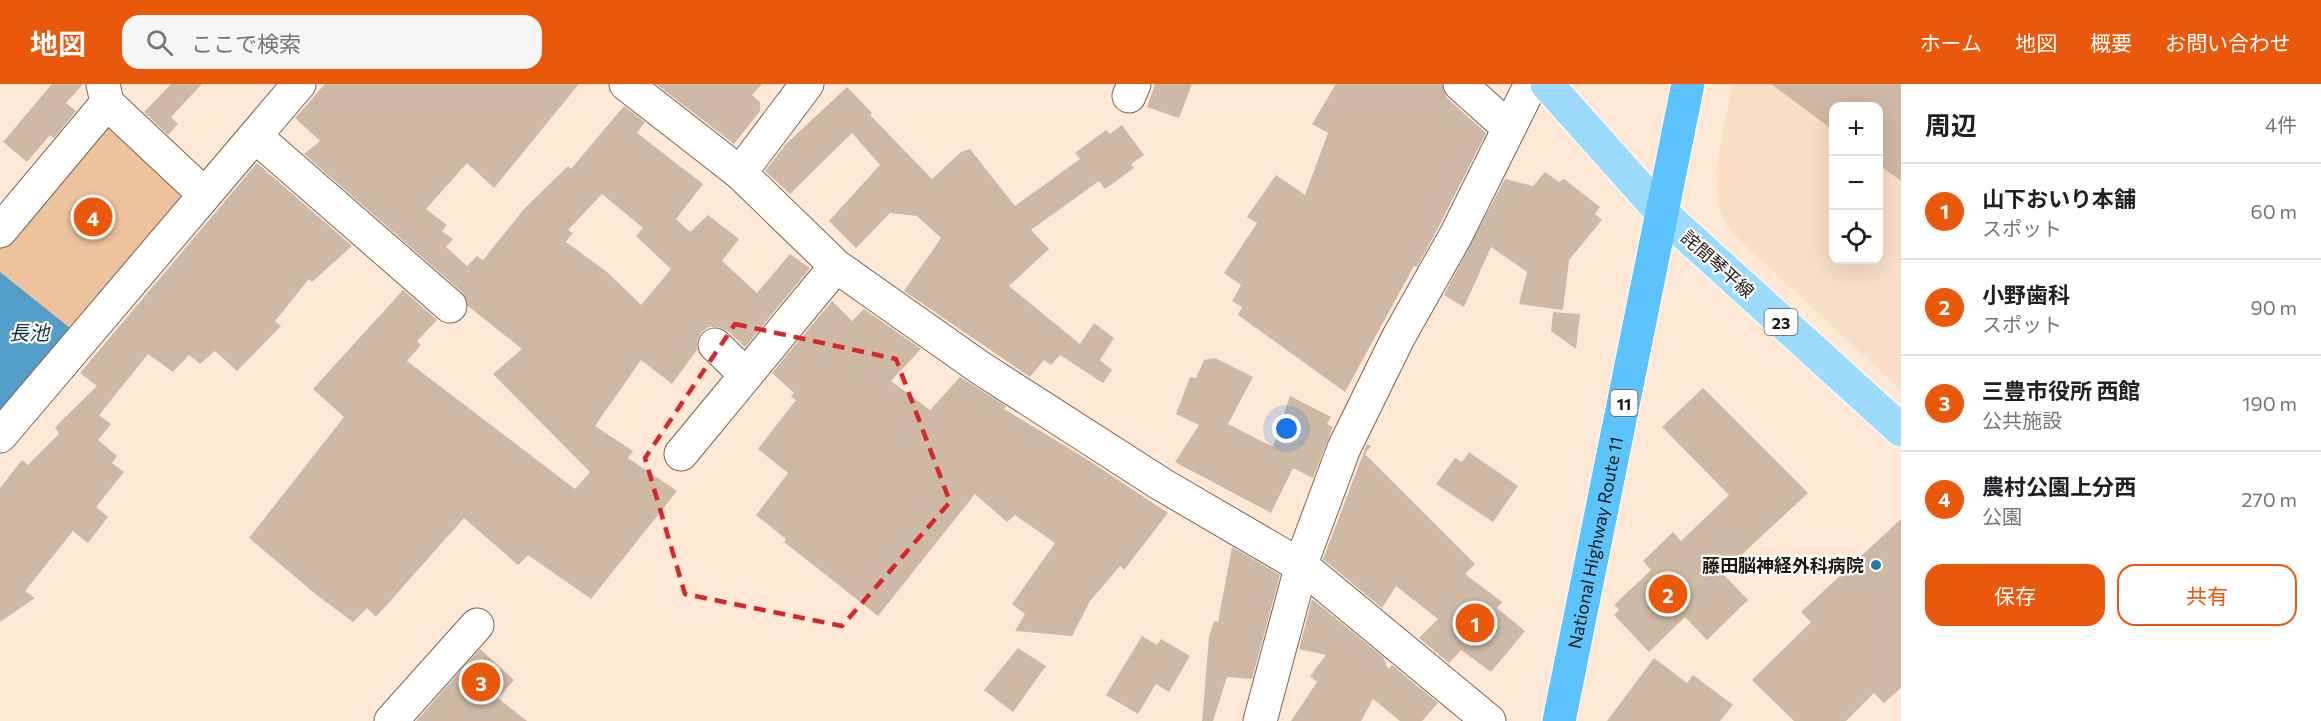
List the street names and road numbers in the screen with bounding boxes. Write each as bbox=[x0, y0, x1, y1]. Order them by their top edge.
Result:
street label: 詫間琴平線 bbox=[1677, 226, 1759, 302]
road number: 23 bbox=[1764, 309, 1798, 335]
road number: 11 bbox=[1610, 390, 1638, 416]
street label: National Highway Route 11 bbox=[1563, 435, 1627, 651]

